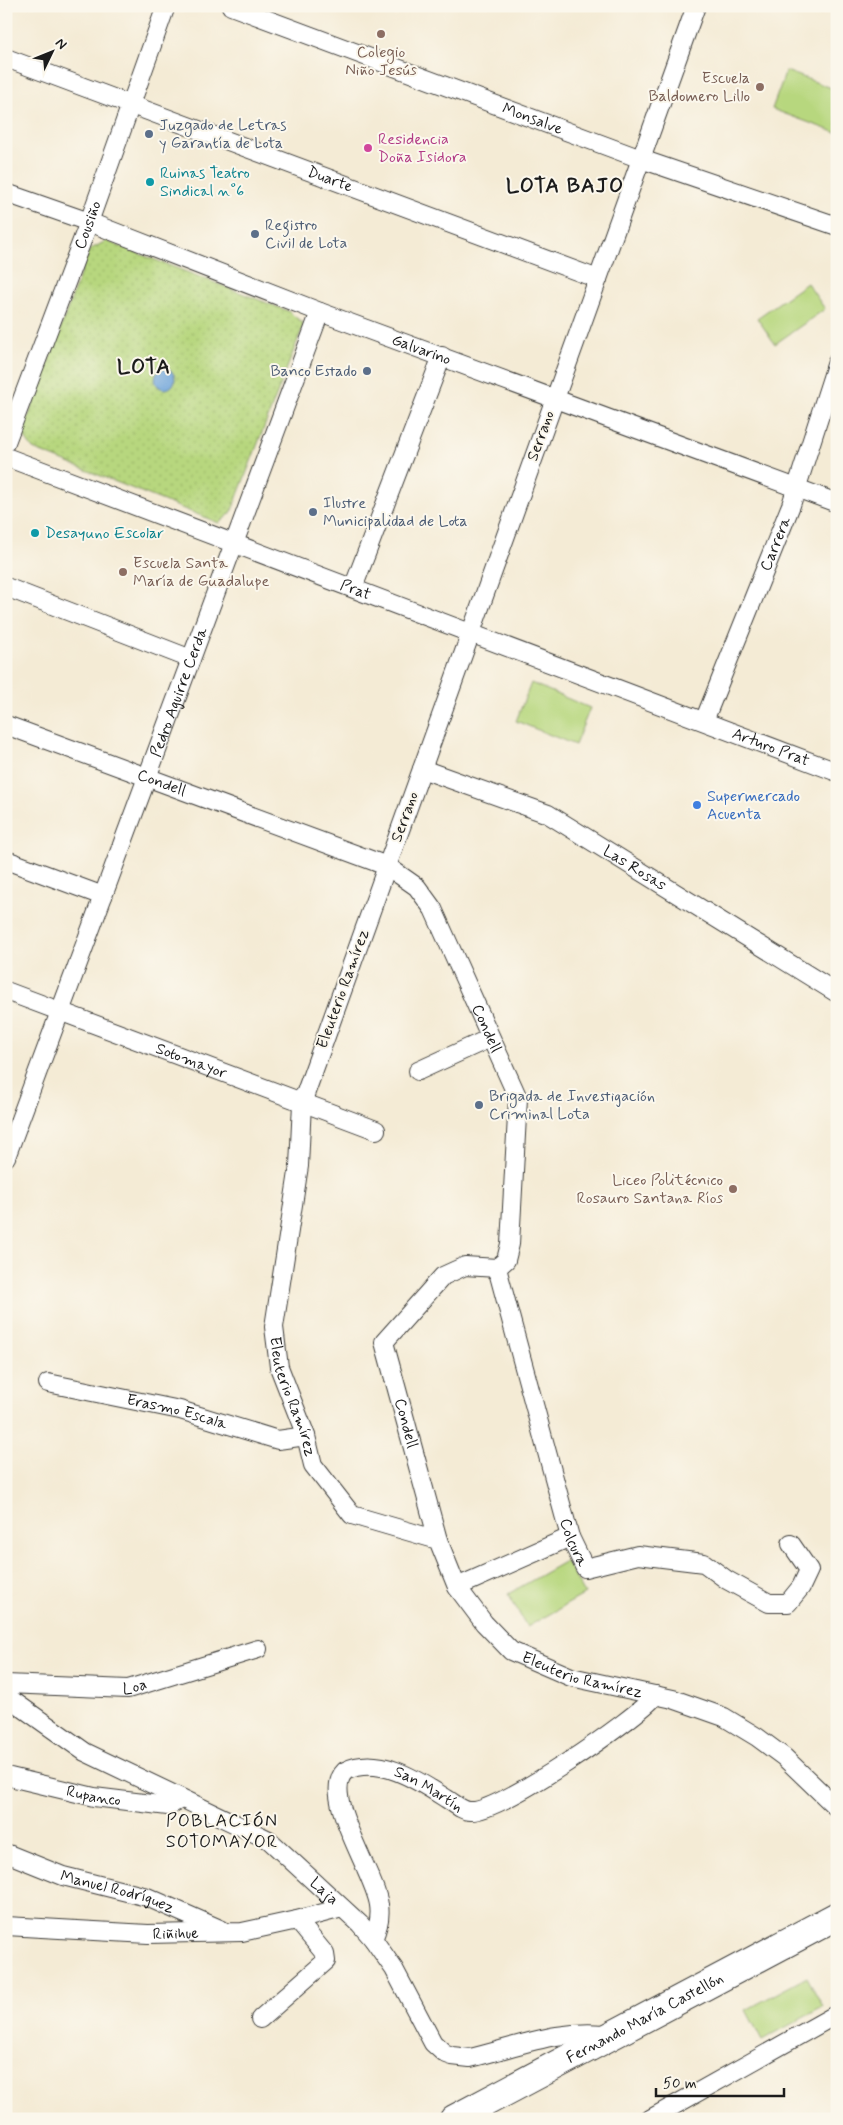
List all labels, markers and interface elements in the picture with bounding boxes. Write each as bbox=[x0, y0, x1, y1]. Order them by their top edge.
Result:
north arrow bbox=[28, 28, 78, 78]
marker: Colegio Niño Jesús bbox=[375, 28, 387, 40]
text: N bbox=[51, 34, 71, 53]
place label: Colegio Niño Jesús bbox=[345, 42, 417, 81]
place label: Escuela Baldomero Lillo bbox=[648, 68, 750, 107]
marker: Escuela Baldomero Lillo bbox=[754, 81, 766, 93]
street label: Monsalve bbox=[499, 98, 566, 140]
place label: Juzgado de Letras y Garantía de Lota bbox=[159, 115, 287, 154]
marker: Juzgado de Letras y Garantía de Lota bbox=[143, 128, 155, 140]
place label: Residencia Doña Isidora bbox=[378, 129, 467, 168]
marker: Residencia Doña Isidora bbox=[362, 142, 374, 154]
street label: Duarte bbox=[304, 161, 356, 197]
place label: Ruinas Teatro Sindical n°6 bbox=[160, 163, 250, 202]
district label: LOTA BAJO bbox=[506, 172, 624, 200]
marker: Ruinas Teatro Sindical n°6 bbox=[144, 176, 156, 188]
street label: Cousiño bbox=[69, 198, 106, 252]
place label: Registro Civil de Lota bbox=[265, 215, 347, 254]
marker: Registro Civil de Lota bbox=[249, 228, 261, 240]
street label: Galvarino bbox=[389, 329, 454, 370]
district label: LOTA bbox=[117, 353, 171, 381]
place label: Banco Estado bbox=[270, 361, 357, 382]
marker: Banco Estado bbox=[361, 365, 373, 377]
street label: Serrano bbox=[522, 408, 560, 464]
place label: Ilustre Municipalidad de Lota bbox=[323, 493, 467, 532]
marker: Ilustre Municipalidad de Lota bbox=[307, 506, 319, 518]
street label: Carrera bbox=[755, 513, 796, 574]
place label: Desayuno Escolar bbox=[45, 523, 164, 544]
marker: Desayuno Escolar bbox=[29, 527, 41, 539]
place label: Escuela Santa María de Guadalupe bbox=[133, 553, 270, 592]
marker: Escuela Santa María de Guadalupe bbox=[117, 566, 129, 578]
street label: Prat bbox=[337, 574, 375, 605]
street label: Pedro Aguirre Cerda bbox=[145, 624, 213, 760]
street label: Arturo Prat bbox=[729, 723, 813, 771]
street label: Condell bbox=[134, 764, 189, 801]
place label: Supermercado Acuenta bbox=[707, 786, 800, 825]
street label: Serrano bbox=[386, 789, 424, 845]
marker: Supermercado Acuenta bbox=[691, 799, 703, 811]
street label: Las Rosas bbox=[599, 840, 671, 895]
street label: Eleuterio Ramírez bbox=[312, 926, 374, 1051]
street label: Condell bbox=[467, 1001, 507, 1056]
street label: Sotomayor bbox=[153, 1038, 230, 1084]
place label: Brigada de Investigación Criminal Lota bbox=[489, 1086, 655, 1125]
marker: Brigada de Investigación Criminal Lota bbox=[473, 1099, 485, 1111]
place label: Liceo Politécnico Rosauro Santana Ríos bbox=[577, 1170, 723, 1209]
marker: Liceo Politécnico Rosauro Santana Ríos bbox=[727, 1183, 739, 1195]
street label: Eleuterio Ramírez bbox=[265, 1335, 321, 1459]
street label: Erasmo Escala bbox=[125, 1389, 230, 1434]
street label: Condell bbox=[389, 1396, 423, 1451]
street label: Colcura bbox=[555, 1516, 593, 1570]
street label: Eleuterio Ramírez bbox=[519, 1646, 645, 1703]
street label: Loa bbox=[122, 1673, 150, 1700]
street label: San Martín bbox=[391, 1761, 467, 1817]
street label: Rupanco bbox=[64, 1780, 122, 1811]
district label: POBLACIÓN SOTOMAYOR bbox=[166, 1809, 278, 1854]
street label: Manuel Rodríguez bbox=[58, 1865, 178, 1918]
street label: Laja bbox=[305, 1872, 343, 1910]
street label: Riñihue bbox=[153, 1922, 199, 1944]
street label: Fernando María Castellón bbox=[563, 1968, 727, 2068]
scale bar bbox=[656, 2065, 783, 2097]
text: 50 m bbox=[663, 2074, 697, 2094]

